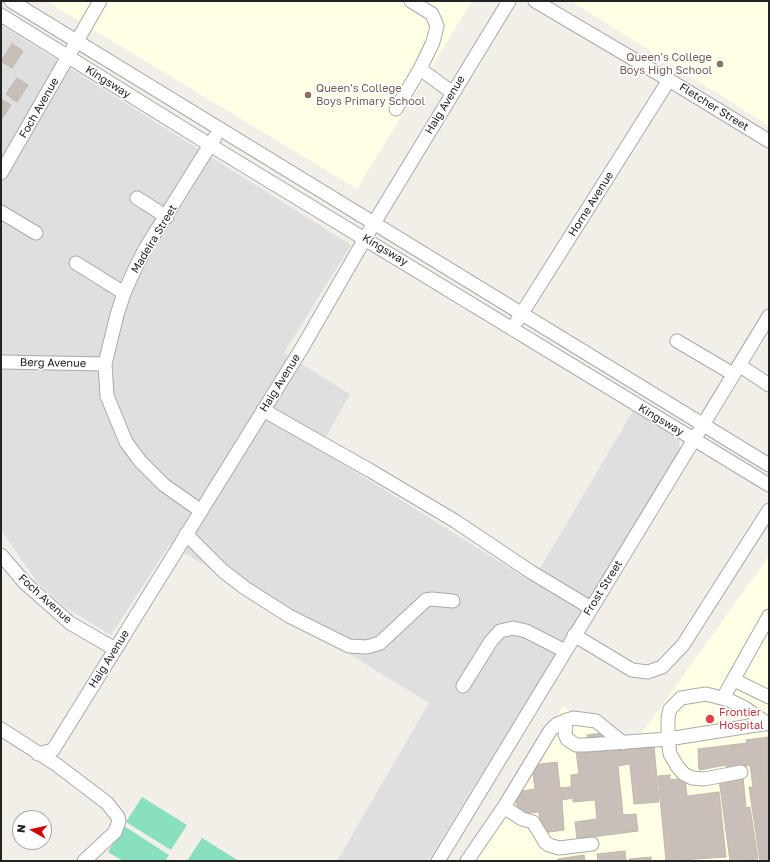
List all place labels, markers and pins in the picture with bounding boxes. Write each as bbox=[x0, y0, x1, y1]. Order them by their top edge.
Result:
place label: Queen's College Boys High School bbox=[619, 51, 712, 77]
marker: Queen's College Boys High School bbox=[715, 59, 725, 69]
place label: Queen's College Boys Primary School bbox=[316, 82, 425, 108]
marker: Queen's College Boys Primary School bbox=[303, 90, 313, 100]
place label: Frontier Hospital bbox=[719, 706, 764, 732]
marker: Frontier Hospital bbox=[704, 713, 716, 725]

